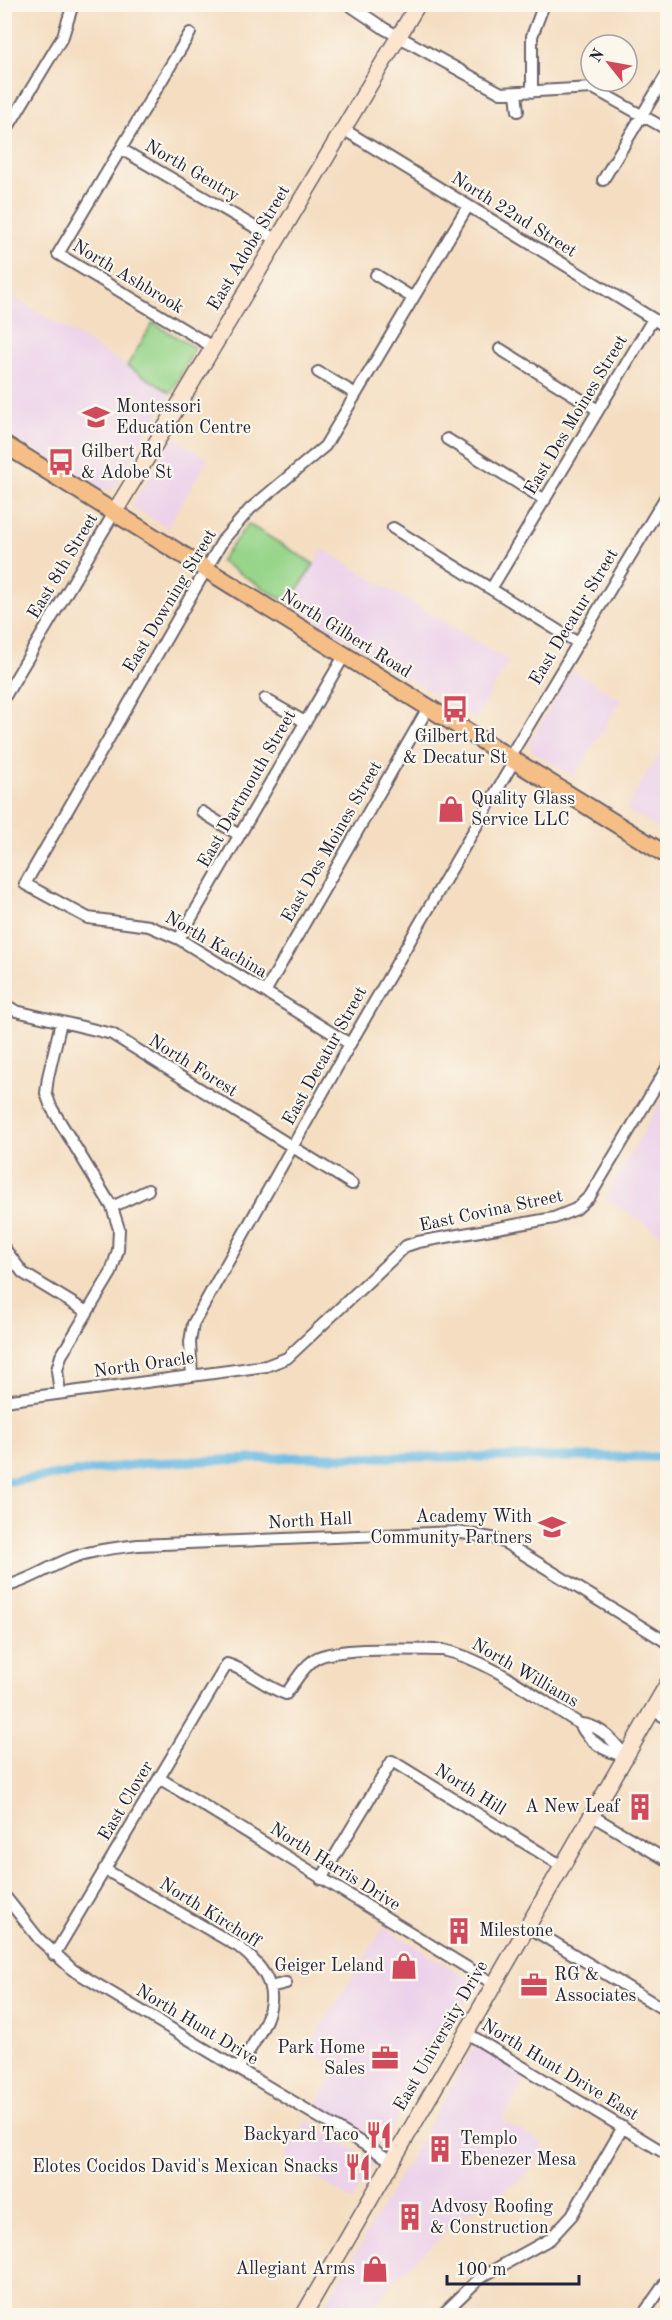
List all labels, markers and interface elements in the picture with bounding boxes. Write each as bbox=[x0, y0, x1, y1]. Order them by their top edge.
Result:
north arrow bbox=[579, 33, 639, 93]
text: N bbox=[588, 46, 608, 66]
street label: North Gentry bbox=[142, 137, 243, 205]
street label: North 22nd Street bbox=[448, 169, 580, 261]
street label: East Adobe Street bbox=[205, 182, 293, 314]
street label: North Ashbrook bbox=[69, 237, 187, 317]
street label: East Des Moines Street bbox=[521, 332, 631, 498]
place label: Montessori Education Centre bbox=[116, 398, 251, 437]
school or university icon: Montessori Education Centre bbox=[81, 402, 111, 432]
place label: Gilbert Rd & Adobe St bbox=[81, 443, 172, 482]
bus stop icon: Gilbert Rd & Adobe St bbox=[46, 447, 76, 477]
street label: East 8th Street bbox=[24, 510, 102, 622]
street label: East Downing Street bbox=[120, 526, 220, 676]
street label: East Decatur Street bbox=[526, 546, 622, 688]
street label: North Gilbert Road bbox=[277, 587, 415, 681]
bus stop icon: Gilbert Rd & Decatur St bbox=[440, 694, 470, 724]
street label: East Dartmouth Street bbox=[195, 707, 299, 871]
place label: Gilbert Rd & Decatur St bbox=[403, 728, 507, 767]
street label: East Des Moines Street bbox=[278, 758, 386, 926]
place label: Quality Glass Service LLC bbox=[471, 790, 575, 829]
shop icon: Quality Glass Service LLC bbox=[436, 794, 466, 824]
street label: North Kachina bbox=[162, 908, 270, 982]
street label: East Decatur Street bbox=[279, 984, 371, 1128]
street label: North Forest bbox=[145, 1032, 241, 1100]
street label: East Covina Street bbox=[418, 1187, 564, 1235]
street label: North Oracle bbox=[93, 1349, 195, 1381]
place label: Academy With Community Partners bbox=[370, 1508, 532, 1547]
street label: North Hall bbox=[268, 1510, 353, 1532]
school or university icon: Academy With Community Partners bbox=[537, 1512, 567, 1542]
street label: North Williams bbox=[468, 1635, 582, 1711]
street label: East Clover bbox=[95, 1757, 157, 1844]
street label: North Hill bbox=[431, 1761, 509, 1819]
building icon: A New Leaf bbox=[625, 1792, 655, 1822]
place label: A New Leaf bbox=[525, 1798, 621, 1816]
street label: North Harris Drive bbox=[267, 1820, 403, 1914]
street label: North Kirchoff bbox=[156, 1875, 265, 1952]
building icon: Milestone bbox=[444, 1916, 474, 1946]
place label: Milestone bbox=[479, 1922, 553, 1940]
shop icon: Geiger Leland bbox=[389, 1951, 419, 1981]
place label: Geiger Leland bbox=[274, 1957, 384, 1975]
street label: East University Drive bbox=[391, 1958, 491, 2114]
place label: RG & Associates bbox=[554, 1966, 636, 2005]
office icon: RG & Associates bbox=[519, 1970, 549, 2000]
street label: North Hunt Drive bbox=[133, 1981, 261, 2069]
street label: North Hunt Drive East bbox=[478, 2016, 642, 2124]
place label: Park Home Sales bbox=[277, 2039, 365, 2078]
office icon: Park Home Sales bbox=[370, 2043, 400, 2073]
restaurant icon: Backyard Taco bbox=[364, 2120, 394, 2150]
place label: Backyard Taco bbox=[243, 2126, 359, 2144]
place label: Templo Ebenezer Mesa bbox=[460, 2130, 577, 2169]
building icon: Templo Ebenezer Mesa bbox=[425, 2134, 455, 2164]
restaurant icon: Elotes Cocidos David's Mexican Snacks bbox=[343, 2152, 373, 2182]
place label: Elotes Cocidos David's Mexican Snacks bbox=[32, 2158, 338, 2176]
place label: Advosy Roofing & Construction bbox=[430, 2198, 553, 2237]
building icon: Advosy Roofing & Construction bbox=[395, 2202, 425, 2232]
scale bar bbox=[447, 2248, 579, 2286]
shop icon: Allegiant Arms bbox=[360, 2254, 390, 2284]
place label: Allegiant Arms bbox=[235, 2260, 355, 2278]
text: 100 m bbox=[456, 2261, 507, 2279]

